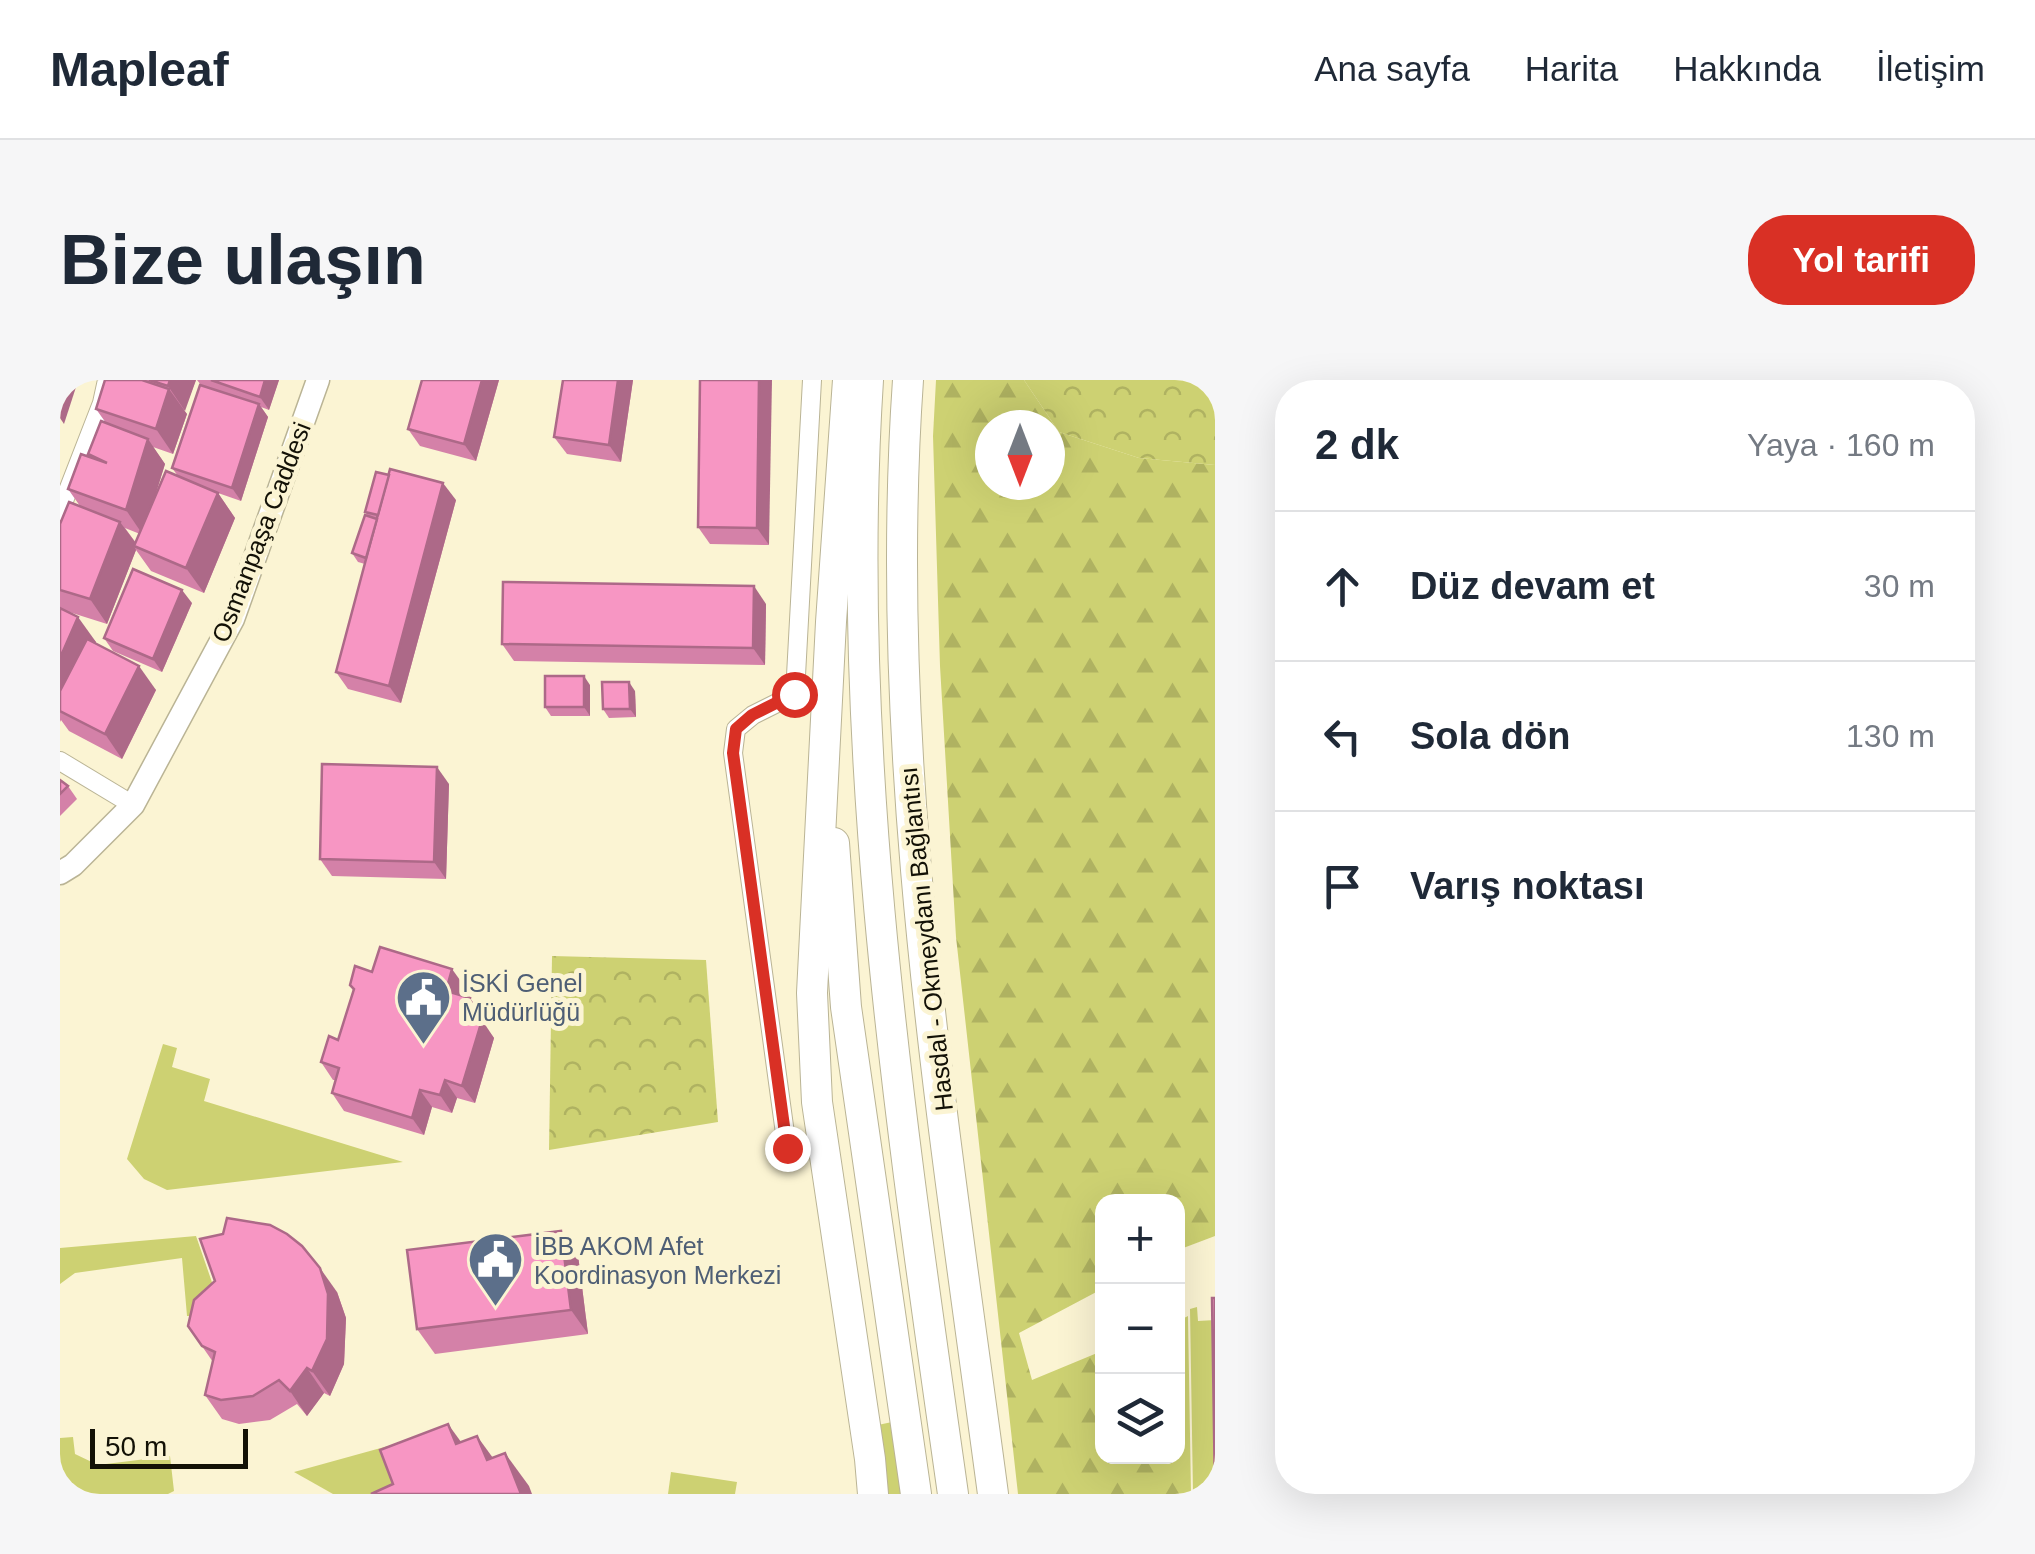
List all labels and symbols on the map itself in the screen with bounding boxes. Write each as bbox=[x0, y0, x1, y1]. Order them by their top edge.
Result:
north arrow bbox=[975, 410, 1065, 500]
street label: Osmanpaşa Caddesi bbox=[206, 418, 316, 646]
route start bbox=[772, 672, 818, 718]
street label: Hasdal - Okmeydanı Bağlantısı bbox=[894, 765, 958, 1113]
public building icon: İSKİ Genel Müdürlüğü bbox=[393, 967, 453, 1046]
place label: İSKİ Genel Müdürlüğü bbox=[462, 969, 583, 1026]
route end bbox=[765, 1126, 811, 1172]
public building icon: İBB AKOM Afet Koordinasyon Merkezi bbox=[465, 1230, 525, 1309]
place label: İBB AKOM Afet Koordinasyon Merkezi bbox=[534, 1232, 781, 1289]
scale bar bbox=[90, 1424, 248, 1468]

